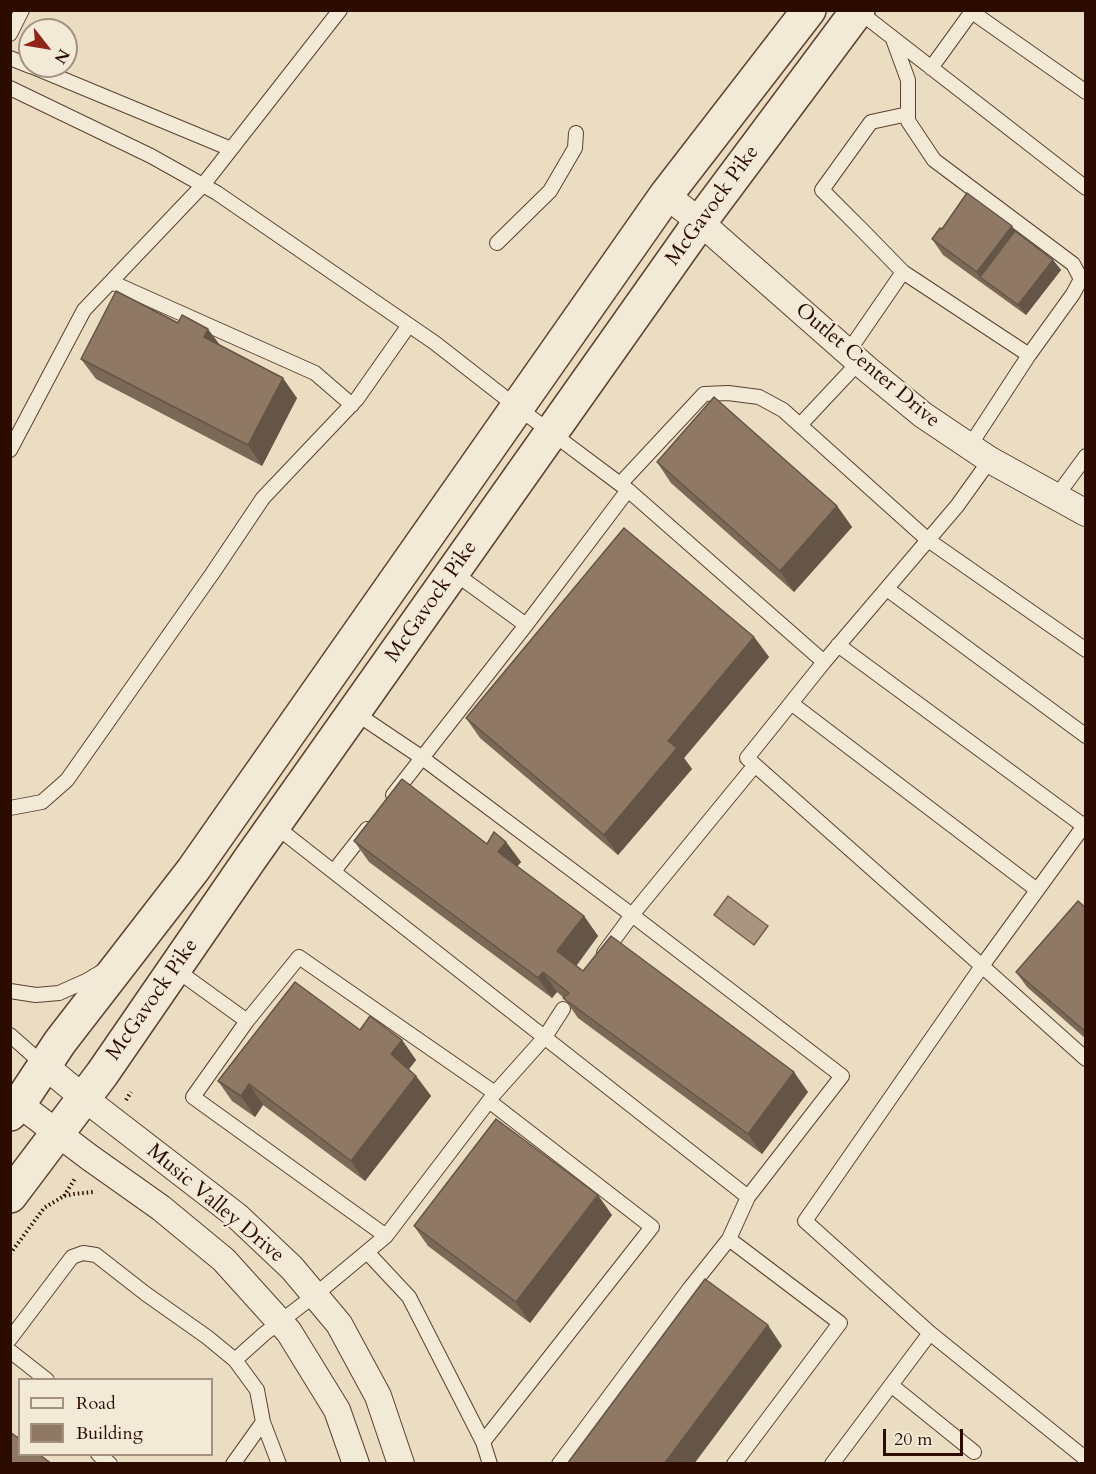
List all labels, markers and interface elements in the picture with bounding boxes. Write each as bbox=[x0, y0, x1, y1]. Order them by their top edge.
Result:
north arrow bbox=[18, 18, 78, 78]
text: N bbox=[49, 45, 75, 68]
street label: McGavock Pike bbox=[661, 141, 765, 271]
street label: Outlet Center Drive bbox=[789, 298, 945, 434]
street label: McGavock Pike bbox=[381, 536, 483, 668]
street label: McGavock Pike bbox=[102, 934, 204, 1066]
street label: Music Valley Drive bbox=[141, 1139, 289, 1269]
legend bbox=[18, 1378, 213, 1456]
text: Road bbox=[76, 1391, 116, 1416]
scale bar bbox=[886, 1417, 966, 1455]
text: Building bbox=[76, 1421, 143, 1446]
text: 20 m bbox=[894, 1427, 933, 1452]

